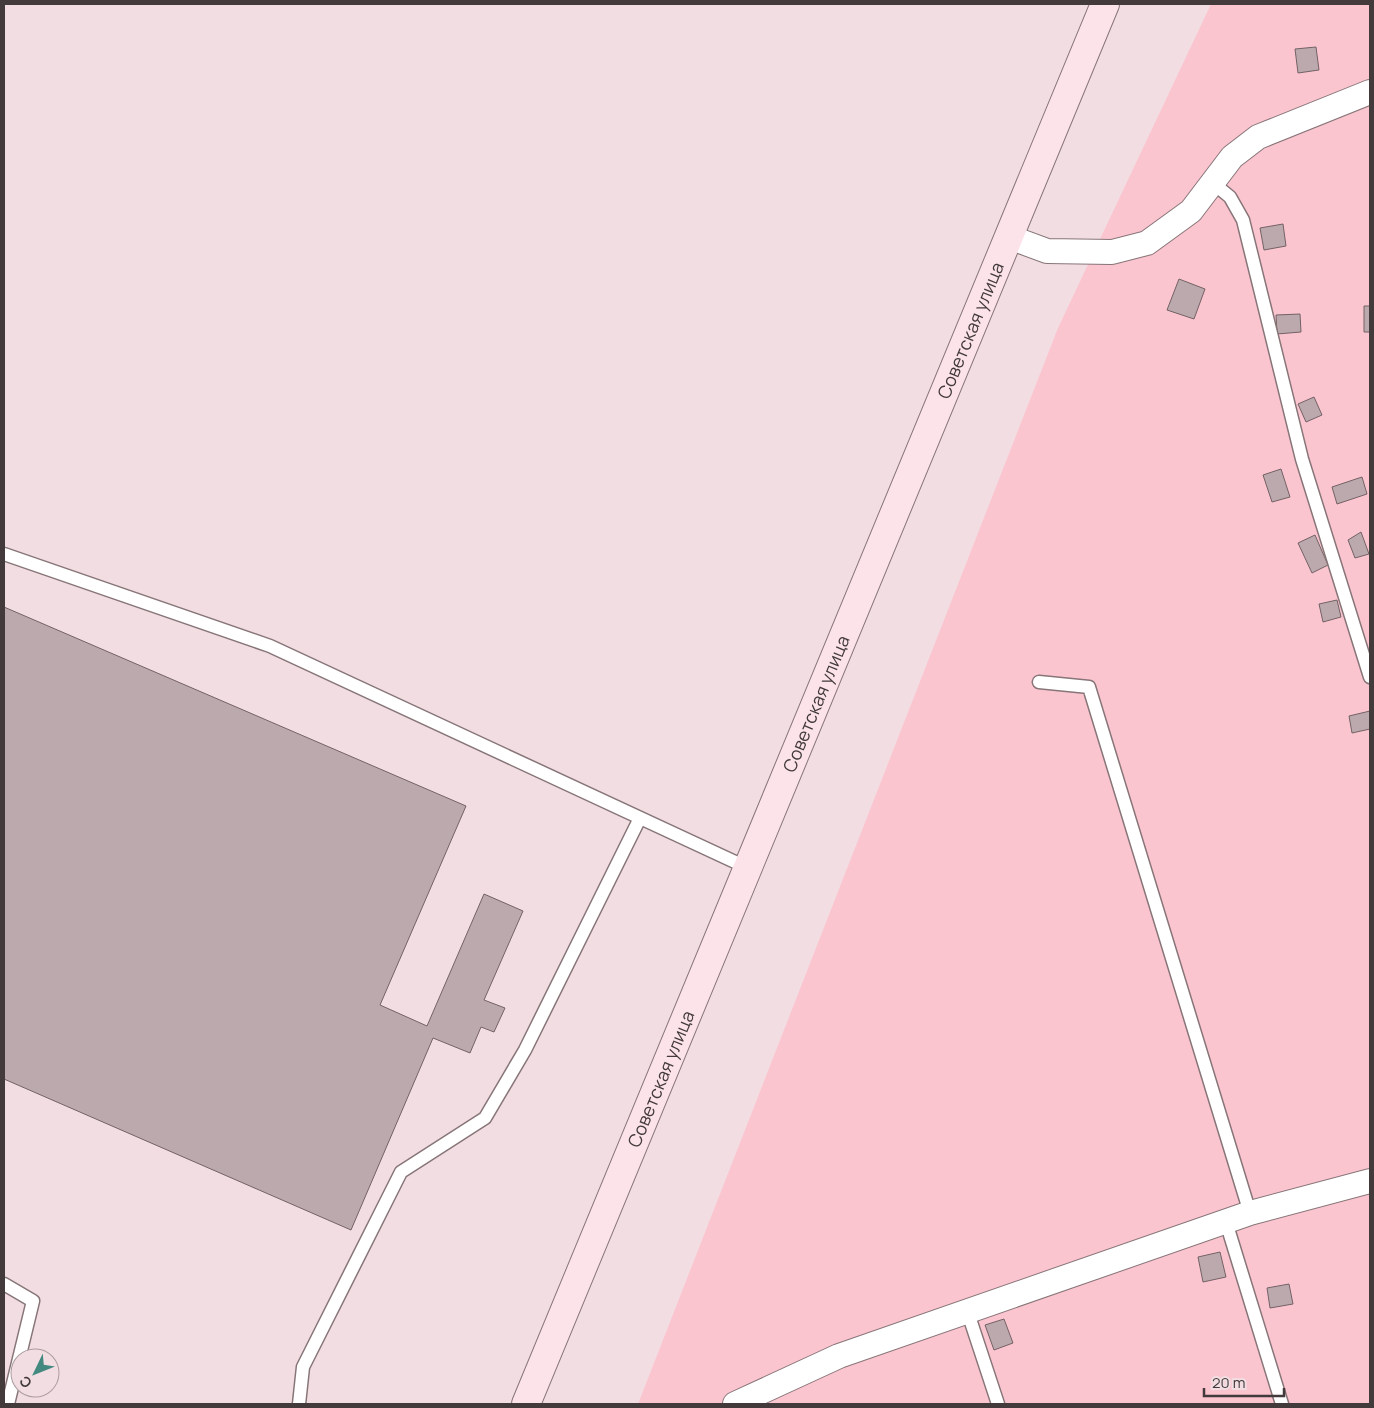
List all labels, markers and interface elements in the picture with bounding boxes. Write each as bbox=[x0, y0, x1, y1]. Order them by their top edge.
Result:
street label: Советская улица bbox=[931, 258, 1009, 402]
street label: Советская улица bbox=[777, 632, 855, 776]
street label: Советская улица bbox=[622, 1007, 699, 1151]
north arrow bbox=[10, 1348, 60, 1398]
scale bar bbox=[1204, 1366, 1284, 1398]
text: С bbox=[15, 1372, 36, 1392]
text: 20 m bbox=[1212, 1372, 1245, 1393]

